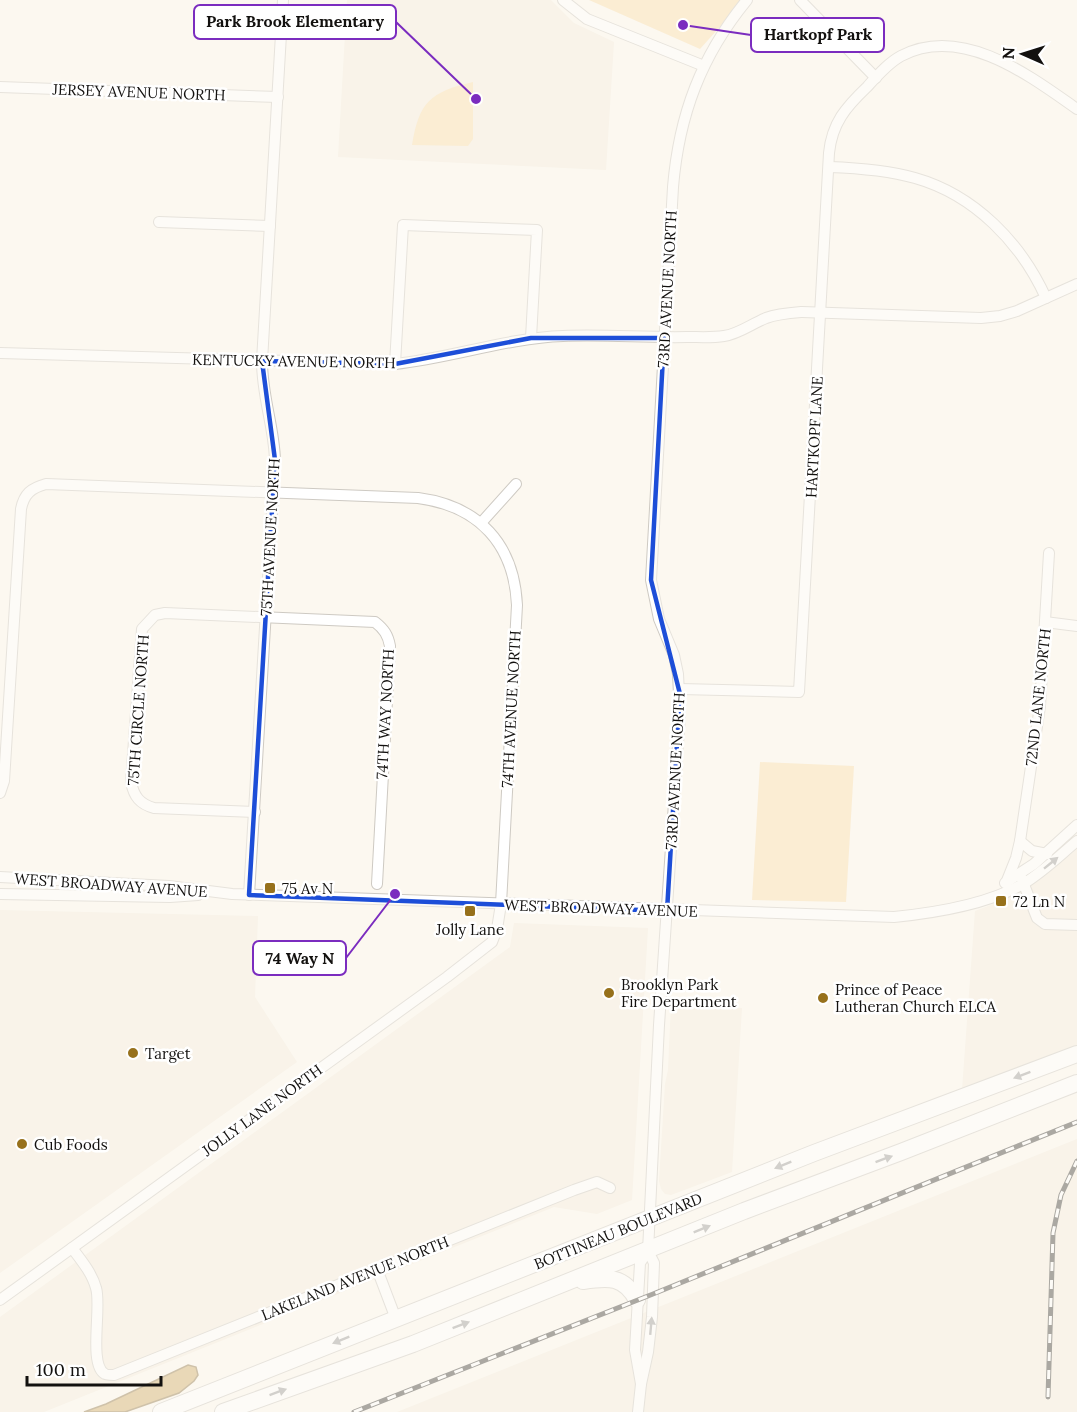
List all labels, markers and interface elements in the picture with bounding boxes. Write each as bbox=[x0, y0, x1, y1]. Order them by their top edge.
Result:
callout: Park Brook Elementary bbox=[194, 5, 396, 39]
text: Park Brook Elementary bbox=[206, 11, 384, 31]
callout: Hartkopf Park bbox=[751, 18, 884, 52]
text: Hartkopf Park bbox=[764, 24, 873, 44]
north arrow bbox=[993, 24, 1053, 84]
text: N bbox=[998, 47, 1018, 60]
street label: JERSEY AVENUE NORTH bbox=[51, 79, 226, 105]
street label: 73RD AVENUE NORTH bbox=[653, 210, 681, 368]
street label: KENTUCKY AVENUE NORTH bbox=[192, 350, 396, 372]
street label: HARTKOPF LANE bbox=[801, 376, 827, 498]
street label: 75TH AVENUE NORTH bbox=[256, 458, 284, 616]
street label: 72ND LANE NORTH bbox=[1021, 627, 1055, 767]
street label: 74TH AVENUE NORTH bbox=[497, 630, 525, 788]
street label: 75TH CIRCLE NORTH bbox=[123, 634, 153, 786]
street label: 74TH WAY NORTH bbox=[372, 648, 398, 780]
street label: 73RD AVENUE NORTH bbox=[661, 692, 689, 850]
one-way arrow bbox=[1043, 857, 1059, 870]
street label: WEST BROADWAY AVENUE bbox=[14, 869, 208, 901]
place label: 75 Av N bbox=[282, 879, 333, 898]
marker: 75 Av N bbox=[263, 881, 277, 895]
place label: 72 Ln N bbox=[1013, 892, 1065, 911]
marker: 72 Ln N bbox=[994, 894, 1008, 908]
street label: WEST BROADWAY AVENUE bbox=[504, 895, 698, 921]
marker: Jolly Lane bbox=[463, 904, 477, 918]
place label: Jolly Lane bbox=[435, 920, 504, 939]
callout: 74 Way N bbox=[253, 941, 346, 975]
text: 74 Way N bbox=[266, 948, 334, 968]
place label: Brooklyn Park Fire Department bbox=[621, 975, 737, 1011]
place label: Prince of Peace Lutheran Church ELCA bbox=[835, 980, 996, 1016]
marker: Brooklyn Park Fire Department bbox=[602, 986, 616, 1000]
marker: Prince of Peace Lutheran Church ELCA bbox=[816, 991, 830, 1005]
place label: Target bbox=[145, 1044, 191, 1063]
marker: Target bbox=[126, 1046, 140, 1060]
street label: JOLLY LANE NORTH bbox=[197, 1060, 326, 1161]
one-way arrow bbox=[1013, 1071, 1031, 1081]
place label: Cub Foods bbox=[34, 1135, 108, 1154]
marker: Cub Foods bbox=[15, 1137, 29, 1151]
one-way arrow bbox=[875, 1154, 893, 1163]
one-way arrow bbox=[774, 1160, 792, 1170]
street label: BOTTINEAU BOULEVARD bbox=[531, 1188, 705, 1274]
one-way arrow bbox=[693, 1224, 711, 1233]
street label: LAKELAND AVENUE NORTH bbox=[258, 1232, 452, 1324]
one-way arrow bbox=[646, 1317, 656, 1336]
one-way arrow bbox=[452, 1320, 470, 1329]
one-way arrow bbox=[332, 1336, 350, 1345]
scale bar bbox=[27, 1349, 160, 1387]
text: 100 m bbox=[36, 1358, 86, 1381]
one-way arrow bbox=[269, 1387, 287, 1397]

